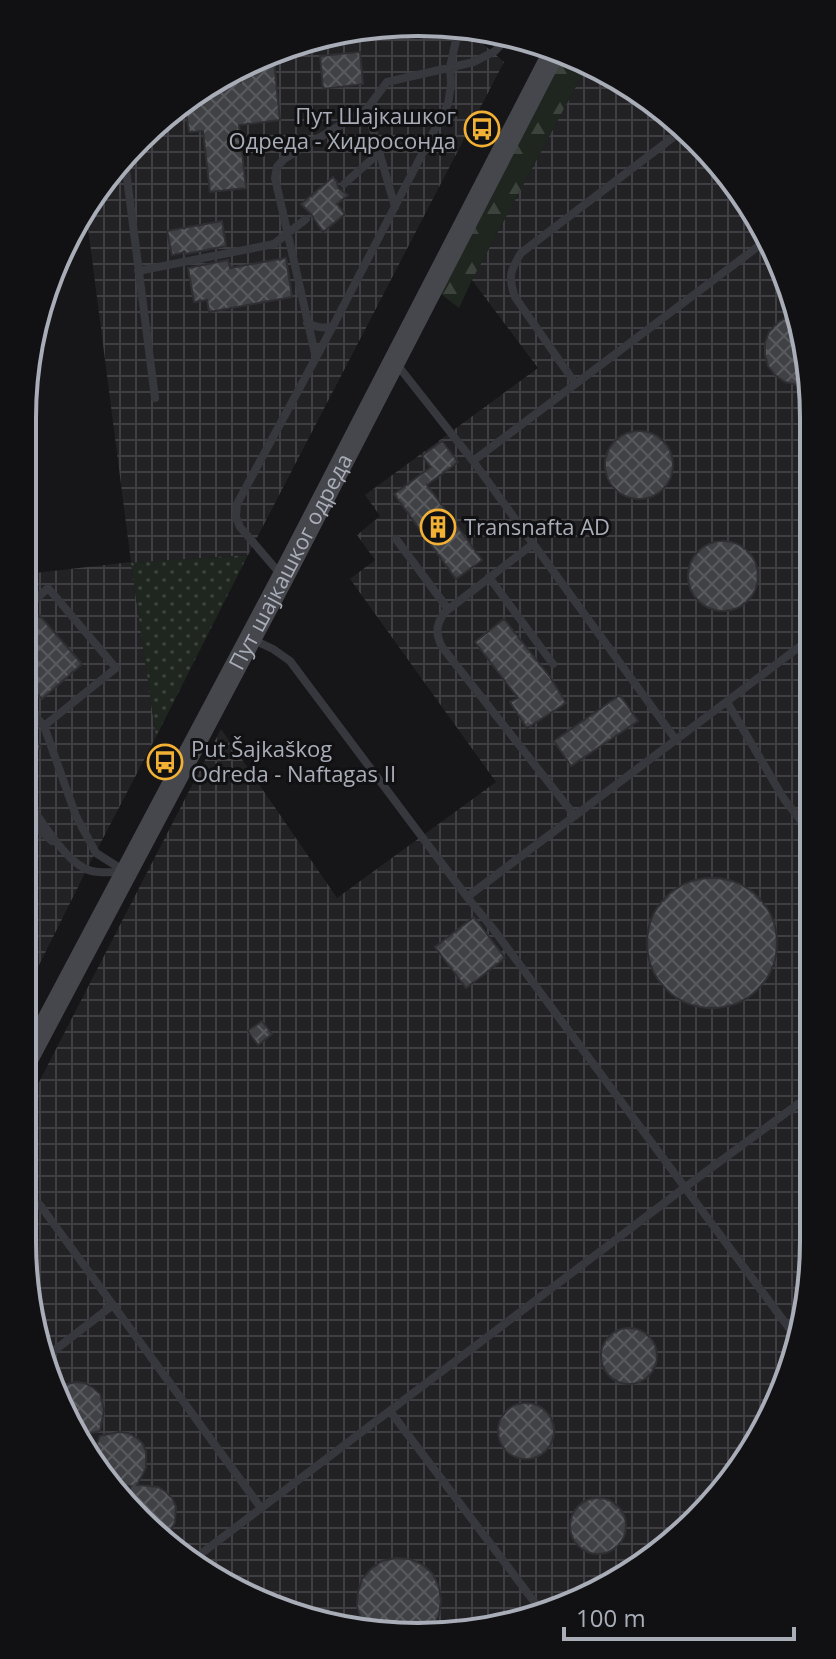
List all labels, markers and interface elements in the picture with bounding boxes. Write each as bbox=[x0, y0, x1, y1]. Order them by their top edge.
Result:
place label: Пут Шајкашког Одреда - Хидросонда bbox=[228, 100, 457, 155]
bus stop icon: Пут Шајкашког Одреда - Хидросонда bbox=[463, 110, 501, 148]
street label: Пут шајкашког одреда bbox=[221, 448, 358, 675]
building icon: Transnafta AD bbox=[419, 508, 457, 546]
place label: Transnafta AD bbox=[464, 511, 610, 541]
place label: Put Šajkaškog Odreda - Naftagas II bbox=[191, 733, 396, 788]
bus stop icon: Put Šajkaškog Odreda - Naftagas II bbox=[146, 743, 184, 781]
scale bar bbox=[564, 1591, 794, 1641]
text: 100 m bbox=[576, 1601, 646, 1634]

